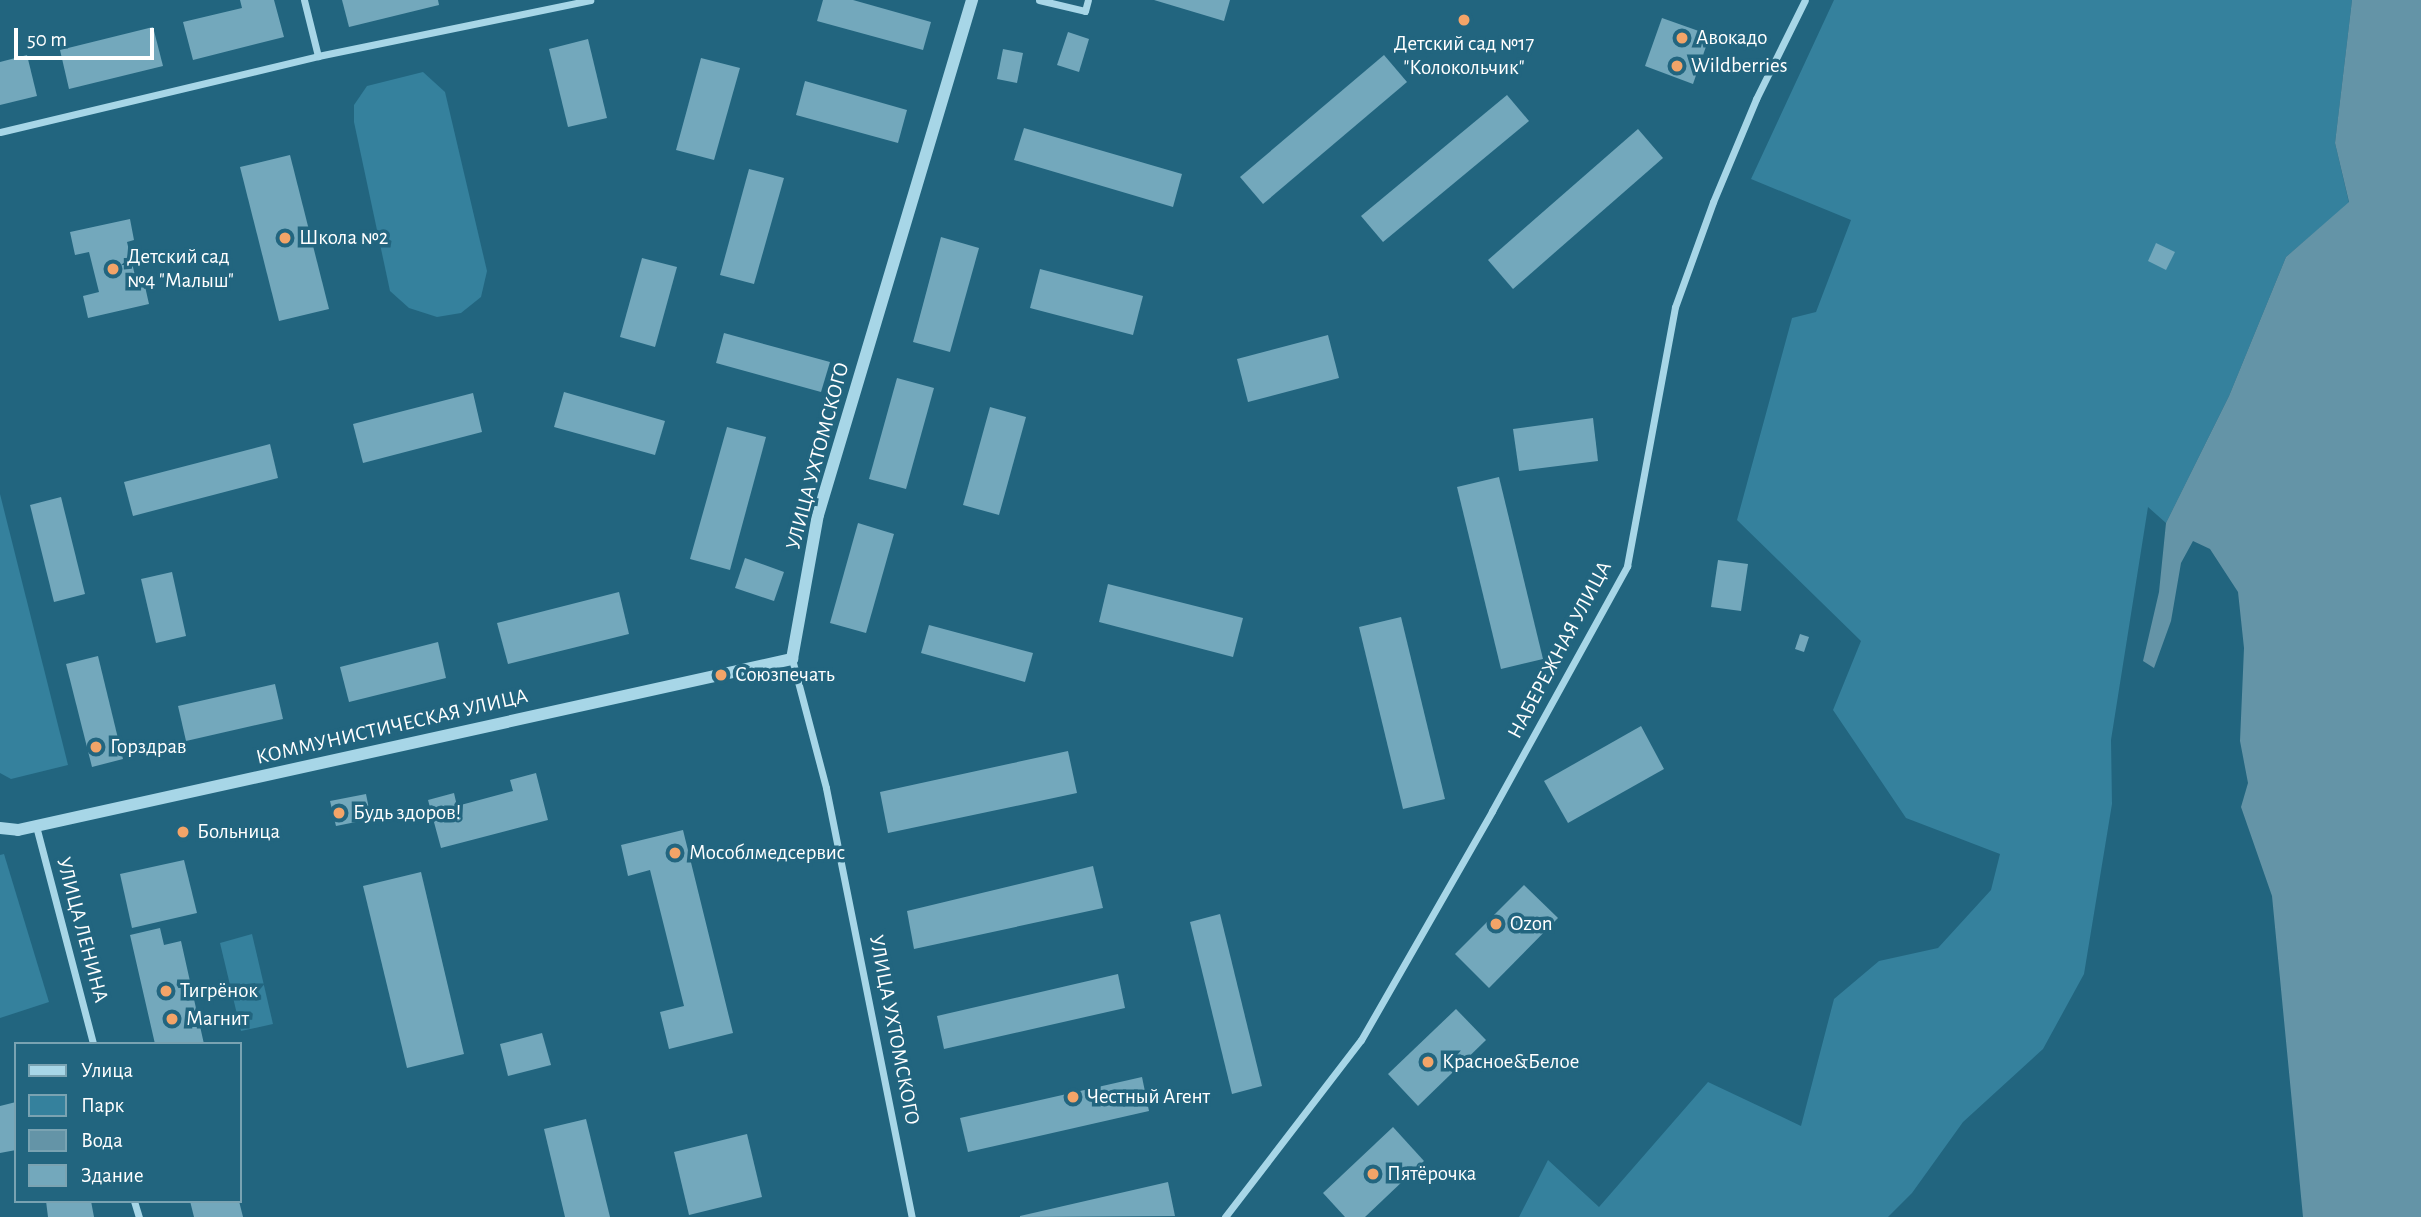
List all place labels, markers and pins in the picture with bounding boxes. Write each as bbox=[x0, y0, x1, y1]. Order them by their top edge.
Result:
marker: Детский сад №17 "Колокольчик" bbox=[1456, 12, 1472, 28]
place label: Авокадо bbox=[1696, 25, 1767, 51]
marker: Авокадо bbox=[1674, 30, 1690, 46]
place label: Детский сад №17 "Колокольчик" bbox=[1394, 31, 1534, 81]
place label: Wildberries bbox=[1691, 53, 1787, 79]
marker: Wildberries bbox=[1669, 58, 1685, 74]
place label: Школа №2 bbox=[299, 225, 388, 251]
marker: Школа №2 bbox=[277, 230, 293, 246]
place label: Детский сад №4 "Малыш" bbox=[127, 244, 234, 294]
marker: Детский сад №4 "Малыш" bbox=[105, 261, 121, 277]
place label: Союзпечать bbox=[735, 662, 835, 688]
marker: Союзпечать bbox=[713, 667, 729, 683]
place label: Горздрав bbox=[110, 734, 187, 760]
marker: Горздрав bbox=[88, 739, 104, 755]
place label: Будь здоров! bbox=[353, 800, 461, 826]
marker: Будь здоров! bbox=[331, 805, 347, 821]
place label: Больница bbox=[197, 819, 280, 845]
marker: Больница bbox=[175, 824, 191, 840]
place label: Мособлмедсервис bbox=[689, 840, 845, 866]
marker: Мособлмедсервис bbox=[667, 845, 683, 861]
place label: Ozon bbox=[1510, 911, 1553, 937]
marker: Ozon bbox=[1488, 916, 1504, 932]
place label: Тигрёнок bbox=[180, 978, 258, 1004]
marker: Тигрёнок bbox=[158, 983, 174, 999]
place label: Магнит bbox=[186, 1006, 249, 1032]
marker: Магнит bbox=[164, 1011, 180, 1027]
place label: Красное&Белое bbox=[1442, 1049, 1579, 1075]
marker: Красное&Белое bbox=[1420, 1054, 1436, 1070]
place label: Честный Агент bbox=[1087, 1084, 1210, 1110]
marker: Честный Агент bbox=[1065, 1089, 1081, 1105]
place label: Пятёрочка bbox=[1387, 1161, 1476, 1187]
marker: Пятёрочка bbox=[1365, 1166, 1381, 1182]

